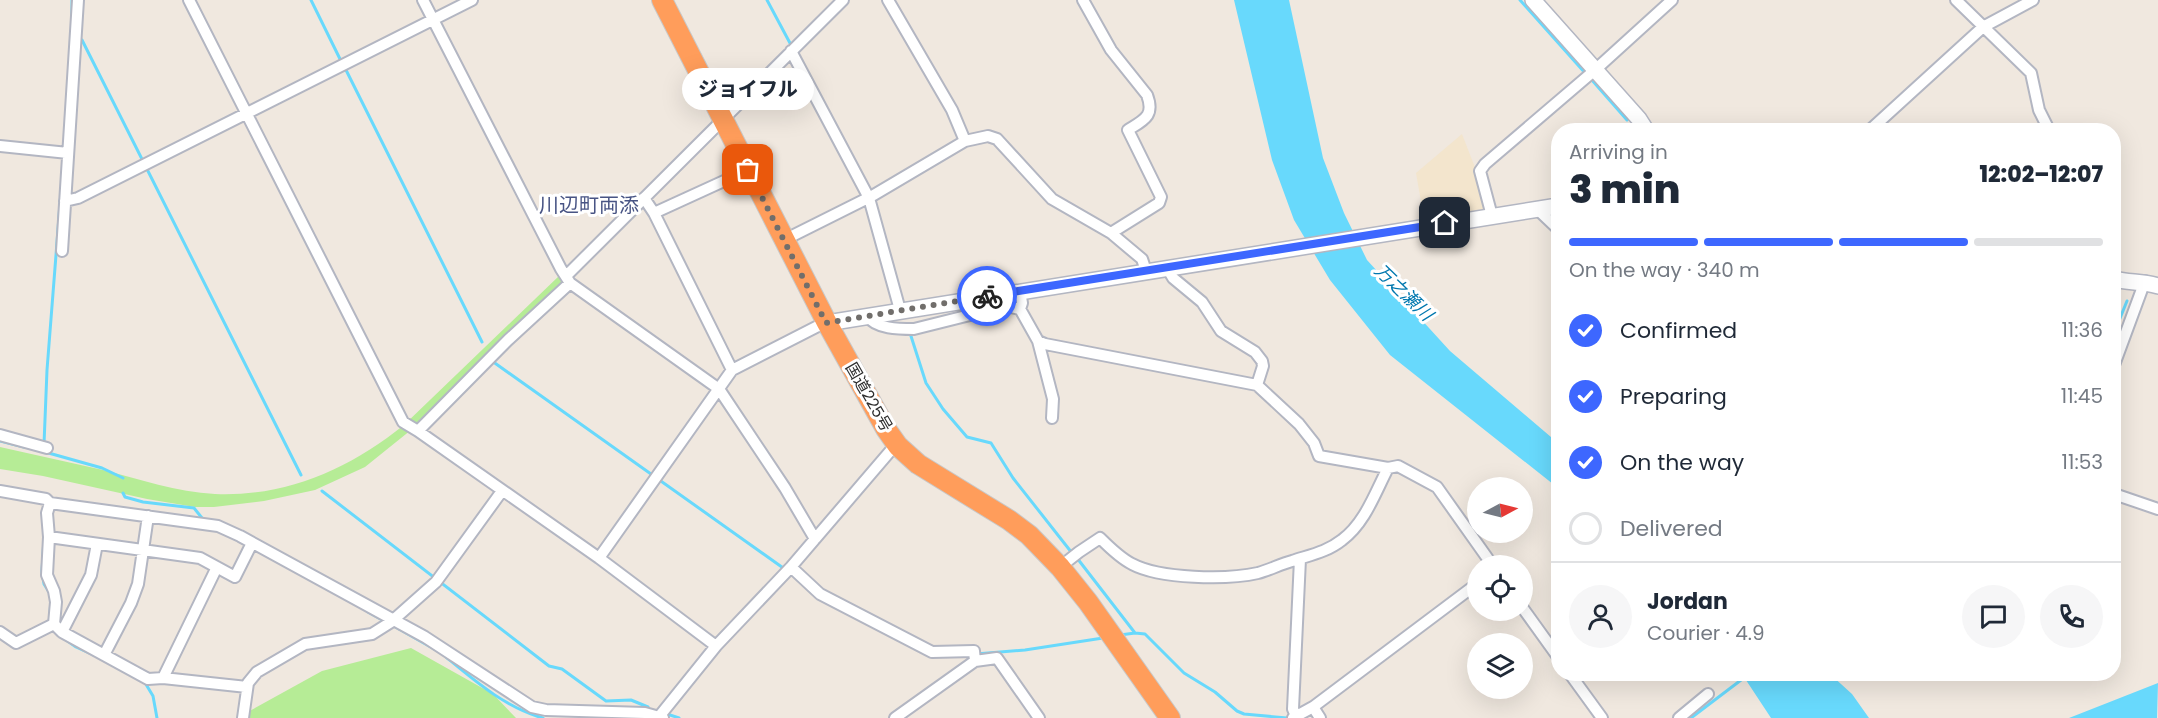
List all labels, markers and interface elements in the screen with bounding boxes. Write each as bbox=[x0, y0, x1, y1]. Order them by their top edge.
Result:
callout: ジョイフル bbox=[682, 68, 814, 110]
text: ジョイフル bbox=[698, 75, 798, 103]
text: Arriving in bbox=[1569, 138, 1668, 166]
pin bbox=[722, 144, 773, 195]
icon: bag bbox=[731, 153, 764, 186]
text: 12:02–12:07 bbox=[1980, 159, 2103, 190]
text: 3 min bbox=[1569, 162, 1681, 217]
district label: 川辺町両添 bbox=[539, 191, 639, 219]
pin bbox=[1419, 197, 1470, 248]
icon: home bbox=[1428, 206, 1461, 239]
text: On the way · 340 m bbox=[1569, 256, 1760, 284]
water label: 万之瀬川 bbox=[1369, 258, 1440, 327]
courier bbox=[957, 266, 1017, 326]
icon: bike bbox=[971, 280, 1004, 313]
icon: check bbox=[1569, 314, 1602, 347]
text: Confirmed bbox=[1620, 315, 1737, 346]
text: 11:36 bbox=[2061, 316, 2103, 344]
street label: 国道225号 bbox=[840, 358, 898, 436]
icon: check bbox=[1569, 380, 1602, 413]
text: Preparing bbox=[1620, 381, 1727, 412]
text: 11:45 bbox=[2061, 382, 2103, 410]
icon: check bbox=[1569, 446, 1602, 479]
text: On the way bbox=[1620, 447, 1744, 478]
text: 11:53 bbox=[2062, 448, 2103, 476]
north arrow bbox=[1467, 477, 1533, 543]
map controls bbox=[1467, 477, 1533, 699]
text: Delivered bbox=[1620, 513, 1723, 544]
button: locate bbox=[1467, 555, 1533, 621]
button: person bbox=[1569, 585, 1632, 648]
button: chat bbox=[1962, 585, 2025, 648]
button: phone bbox=[2040, 585, 2103, 648]
text: Jordan bbox=[1647, 586, 1728, 617]
text: Courier · 4.9 bbox=[1647, 619, 1765, 647]
button: layers bbox=[1467, 633, 1533, 699]

